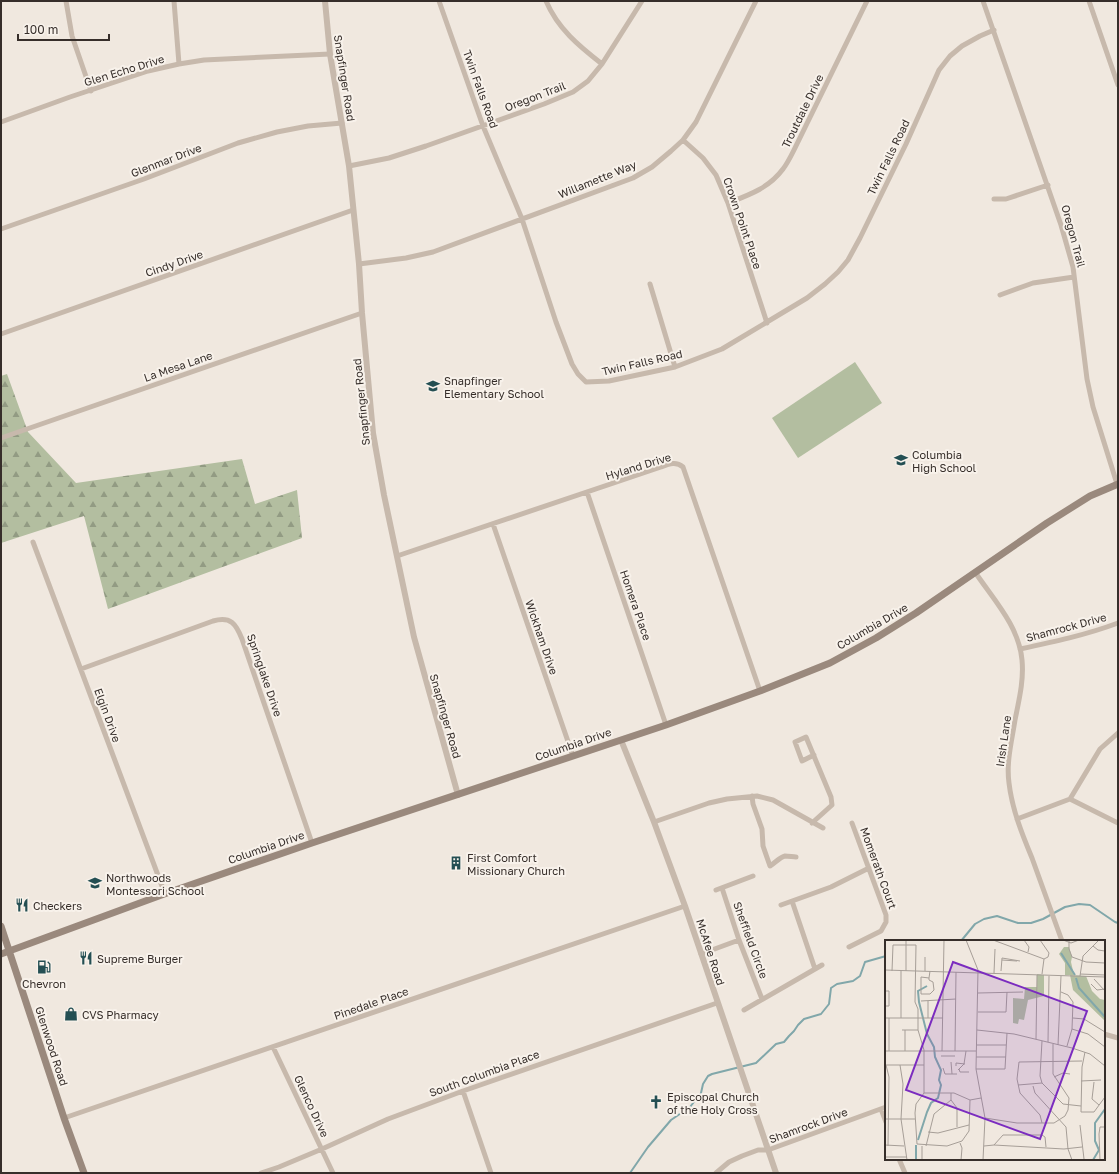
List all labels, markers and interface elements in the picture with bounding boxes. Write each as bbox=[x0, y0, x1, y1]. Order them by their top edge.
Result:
scale bar bbox=[18, 16, 109, 42]
text: 100 m bbox=[24, 22, 58, 37]
street label: Snapfinger Road bbox=[332, 34, 358, 122]
street label: Twin Falls Road bbox=[461, 48, 501, 130]
street label: Glen Echo Drive bbox=[82, 52, 166, 88]
street label: Troutdale Drive bbox=[779, 72, 825, 150]
street label: Oregon Trail bbox=[503, 78, 568, 114]
street label: Twin Falls Road bbox=[864, 117, 912, 197]
street label: Glenmar Drive bbox=[129, 141, 203, 179]
street label: Willamette Way bbox=[556, 157, 638, 201]
street label: Crown Point Place bbox=[721, 175, 765, 271]
street label: Oregon Trail bbox=[1059, 203, 1089, 269]
street label: Cindy Drive bbox=[143, 247, 205, 279]
street label: Twin Falls Road bbox=[600, 346, 684, 378]
street label: La Mesa Lane bbox=[142, 348, 214, 384]
street label: Snapfinger Road bbox=[350, 358, 372, 446]
place label: Snapfinger Elementary School bbox=[444, 374, 544, 400]
school or university icon: Snapfinger Elementary School bbox=[425, 378, 441, 394]
place label: Columbia High School bbox=[912, 448, 977, 474]
street label: Hyland Drive bbox=[604, 450, 672, 482]
school or university icon: Columbia High School bbox=[893, 452, 909, 468]
street label: Homera Place bbox=[618, 568, 654, 642]
street label: Wickham Drive bbox=[523, 598, 561, 676]
street label: Columbia Drive bbox=[834, 600, 910, 652]
street label: Shamrock Drive bbox=[1024, 610, 1108, 644]
street label: Springlake Drive bbox=[245, 632, 285, 718]
street label: Snapfinger Road bbox=[428, 672, 464, 760]
street label: Elgin Drive bbox=[92, 686, 124, 744]
street label: Irish Lane bbox=[993, 714, 1013, 768]
street label: Columbia Drive bbox=[533, 725, 613, 763]
street label: Momerath Court bbox=[858, 825, 900, 911]
street label: Columbia Drive bbox=[226, 828, 306, 866]
place label: First Comfort Missionary Church bbox=[467, 851, 565, 877]
building icon: First Comfort Missionary Church bbox=[448, 855, 464, 871]
place label: Northwoods Montessori School bbox=[106, 871, 205, 897]
school or university icon: Northwoods Montessori School bbox=[87, 875, 103, 891]
restaurant icon: Checkers bbox=[14, 897, 30, 913]
place label: Checkers bbox=[33, 899, 82, 912]
street label: Sheffield Circle bbox=[731, 900, 771, 980]
street label: McAfee Road bbox=[694, 917, 728, 987]
inset map bbox=[885, 940, 1105, 1160]
restaurant icon: Supreme Burger bbox=[78, 950, 94, 966]
place label: Supreme Burger bbox=[97, 952, 183, 965]
fuel station icon: Chevron bbox=[36, 959, 52, 975]
place label: Chevron bbox=[22, 977, 66, 990]
street label: Pinedale Place bbox=[332, 984, 410, 1022]
street label: Glenwood Road bbox=[33, 1005, 71, 1087]
shop icon: CVS Pharmacy bbox=[63, 1006, 79, 1022]
place label: CVS Pharmacy bbox=[82, 1008, 159, 1021]
street label: South Columbia Place bbox=[427, 1047, 541, 1099]
street label: Glenco Drive bbox=[292, 1073, 332, 1139]
place label: Episcopal Church of the Holy Cross bbox=[667, 1090, 759, 1116]
church icon: Episcopal Church of the Holy Cross bbox=[648, 1094, 664, 1110]
street label: Shamrock Drive bbox=[767, 1105, 849, 1145]

